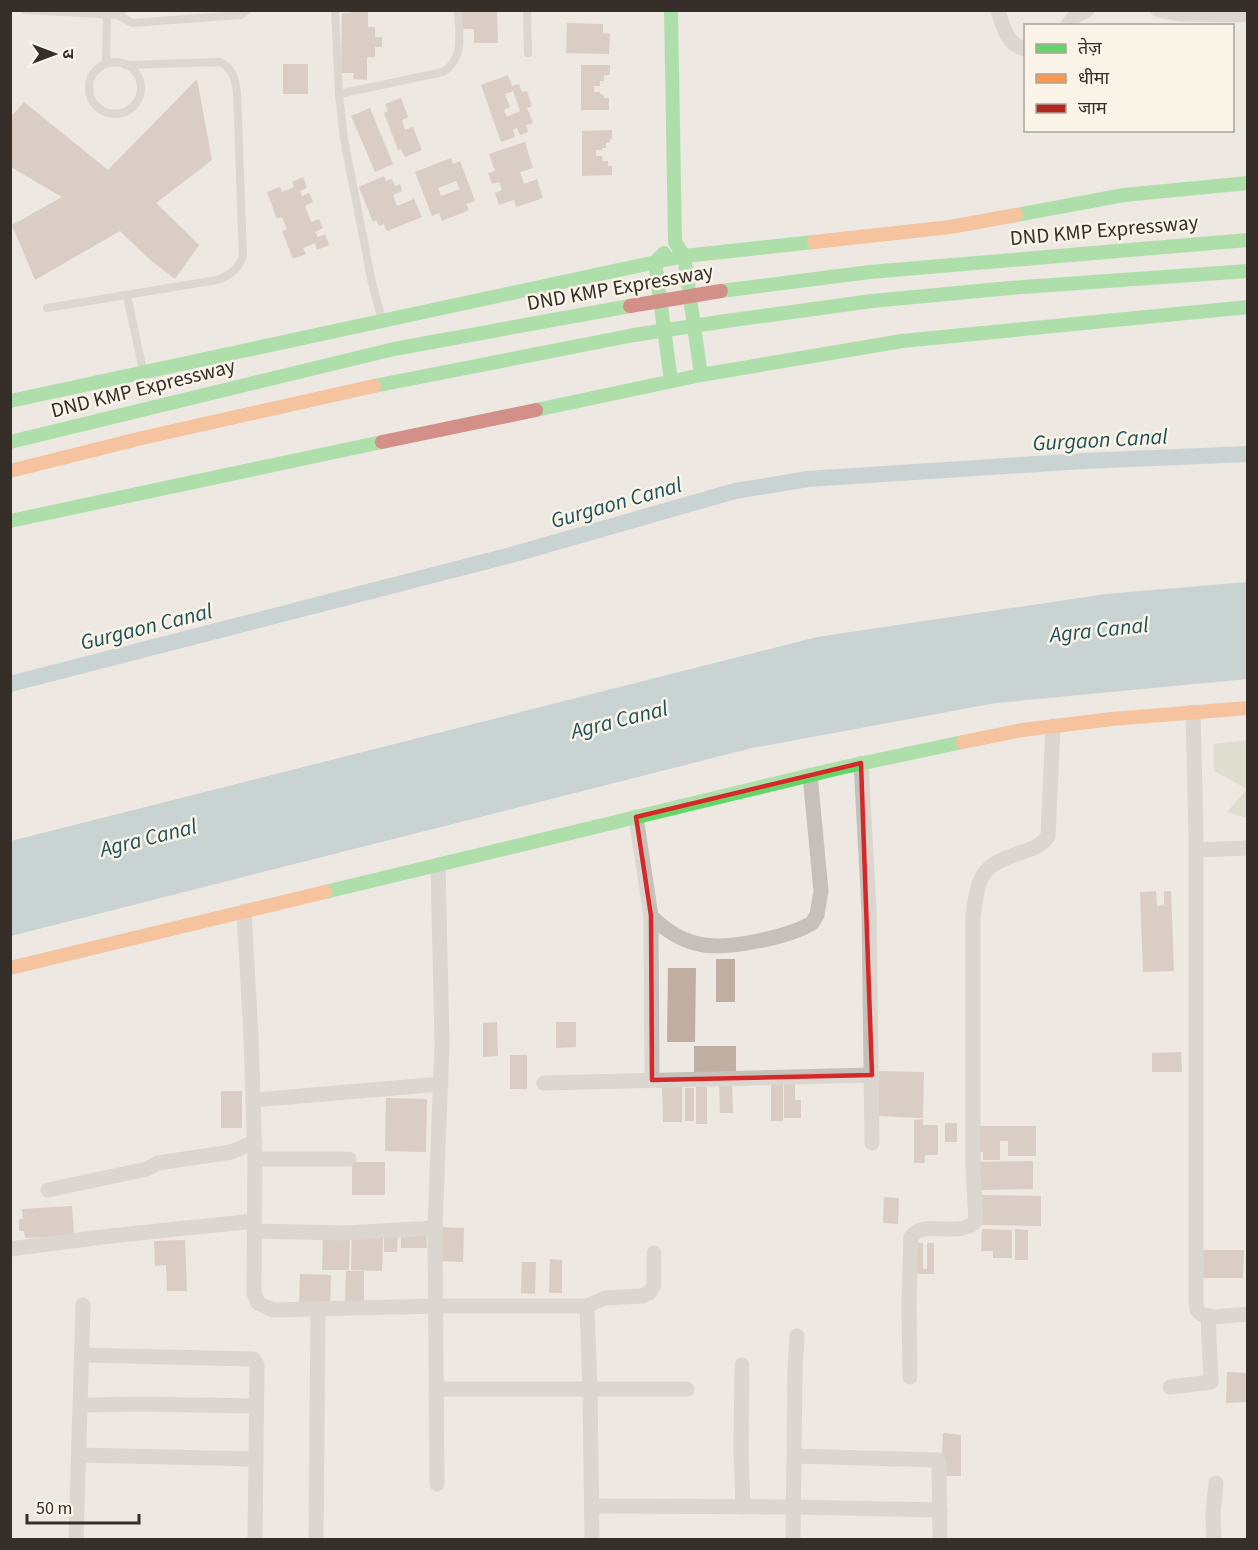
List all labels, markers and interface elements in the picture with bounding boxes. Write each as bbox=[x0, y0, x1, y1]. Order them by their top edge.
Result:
north arrow bbox=[24, 24, 84, 84]
legend bbox=[1024, 24, 1234, 132]
text: तेज़ bbox=[1078, 36, 1102, 61]
text: उ bbox=[57, 49, 79, 59]
text: धीमा bbox=[1078, 66, 1109, 91]
text: जाम bbox=[1078, 96, 1108, 121]
street label: DND KMP Expressway bbox=[1009, 207, 1200, 253]
street label: DND KMP Expressway bbox=[524, 256, 716, 318]
street label: DND KMP Expressway bbox=[48, 351, 238, 425]
water label: Gurgaon Canal bbox=[1032, 420, 1169, 460]
water label: Gurgaon Canal bbox=[547, 469, 686, 537]
water label: Gurgaon Canal bbox=[77, 595, 216, 659]
water label: Agra Canal bbox=[1046, 609, 1151, 651]
water label: Agra Canal bbox=[565, 692, 672, 748]
water label: Agra Canal bbox=[94, 810, 201, 866]
scale bar bbox=[27, 1487, 140, 1525]
text: 50 m bbox=[36, 1496, 72, 1521]

